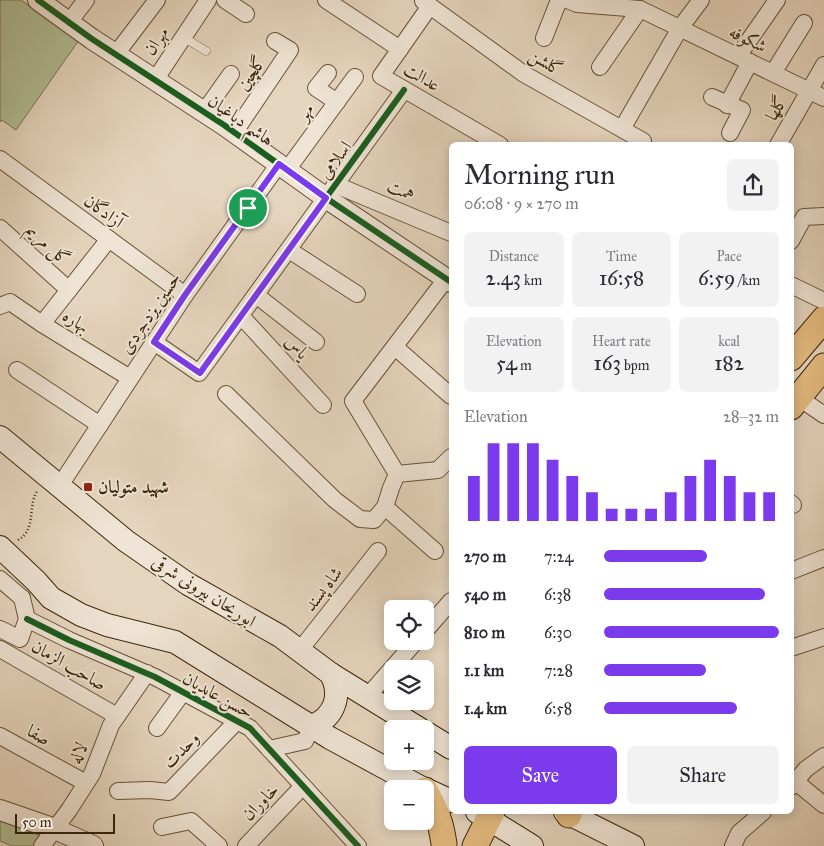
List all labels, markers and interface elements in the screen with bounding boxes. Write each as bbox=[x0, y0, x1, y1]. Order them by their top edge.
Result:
street label: شکوفه bbox=[726, 21, 770, 57]
street label: مهران bbox=[139, 22, 174, 60]
street label: گلشن bbox=[525, 43, 567, 81]
street label: گلچین bbox=[231, 51, 271, 95]
street label: عدالت bbox=[400, 58, 444, 96]
street label: هاشم دباغیان bbox=[200, 89, 278, 156]
street label: گلها bbox=[760, 92, 792, 124]
street label: مهر bbox=[290, 99, 319, 127]
street label: اسلامی bbox=[314, 136, 356, 183]
text: Morning run bbox=[464, 157, 615, 192]
button: share bbox=[727, 159, 779, 211]
street label: همت bbox=[384, 174, 418, 206]
pin bbox=[227, 187, 269, 229]
street label: آزادگان bbox=[80, 189, 130, 234]
icon: arrive bbox=[234, 194, 262, 222]
text: 06:08 · 9 × 270 m bbox=[464, 194, 579, 213]
street label: گل مریم bbox=[18, 218, 75, 273]
text: Distance bbox=[489, 248, 539, 265]
text: Time bbox=[606, 248, 637, 265]
text: Pace bbox=[716, 248, 742, 265]
text: 2.43 bbox=[485, 265, 521, 291]
text: 16:58 bbox=[599, 265, 644, 291]
text: 6:59 bbox=[698, 265, 735, 291]
street label: حسین یزدجردی bbox=[115, 268, 185, 358]
text: km bbox=[521, 272, 542, 289]
text: /km bbox=[735, 272, 760, 289]
street label: بهاره bbox=[58, 304, 93, 338]
street label: یاس bbox=[280, 330, 315, 365]
text: Elevation bbox=[486, 333, 542, 350]
text: Heart rate bbox=[592, 333, 651, 350]
text: kcal bbox=[718, 333, 740, 350]
text: 54 bbox=[496, 350, 517, 376]
text: 163 bbox=[594, 350, 621, 376]
text: 182 bbox=[714, 350, 744, 376]
text: m bbox=[517, 357, 532, 374]
text: bpm bbox=[621, 357, 649, 374]
text: Elevation bbox=[464, 407, 528, 426]
text: 28–32 m bbox=[723, 407, 779, 426]
place label: شهید متولیان bbox=[98, 476, 169, 499]
marker: شهید متولیان bbox=[82, 481, 94, 493]
text: 270 m bbox=[464, 547, 506, 566]
text: 7:24 bbox=[544, 547, 573, 566]
street label: ابوریحان بیرونی شرقی bbox=[147, 550, 260, 633]
street label: شاه پسند bbox=[299, 562, 348, 616]
text: 540 m bbox=[464, 585, 506, 604]
text: 6:38 bbox=[544, 585, 571, 604]
map controls bbox=[384, 600, 434, 830]
button: locate bbox=[384, 600, 434, 650]
text: 810 m bbox=[464, 623, 505, 642]
text: 6:30 bbox=[544, 623, 572, 642]
street label: صاحب الزمان bbox=[27, 635, 110, 696]
button: layers bbox=[384, 660, 434, 710]
text: 1.1 km bbox=[464, 661, 504, 680]
text: 7:28 bbox=[544, 661, 573, 680]
street label: حسن عابدیان bbox=[178, 667, 257, 724]
text: 1.4 km bbox=[464, 699, 507, 718]
text: 6:58 bbox=[544, 699, 572, 718]
street label: صفا bbox=[23, 720, 55, 750]
button: + bbox=[384, 720, 434, 770]
street label: وحدت bbox=[158, 727, 204, 773]
street label: لاله bbox=[64, 739, 92, 767]
button: Save bbox=[464, 746, 617, 804]
button: Share bbox=[627, 746, 779, 804]
street label: خاوران bbox=[237, 779, 283, 825]
button: − bbox=[384, 780, 434, 830]
scale bar bbox=[15, 811, 115, 834]
text: 50 m bbox=[22, 814, 51, 831]

